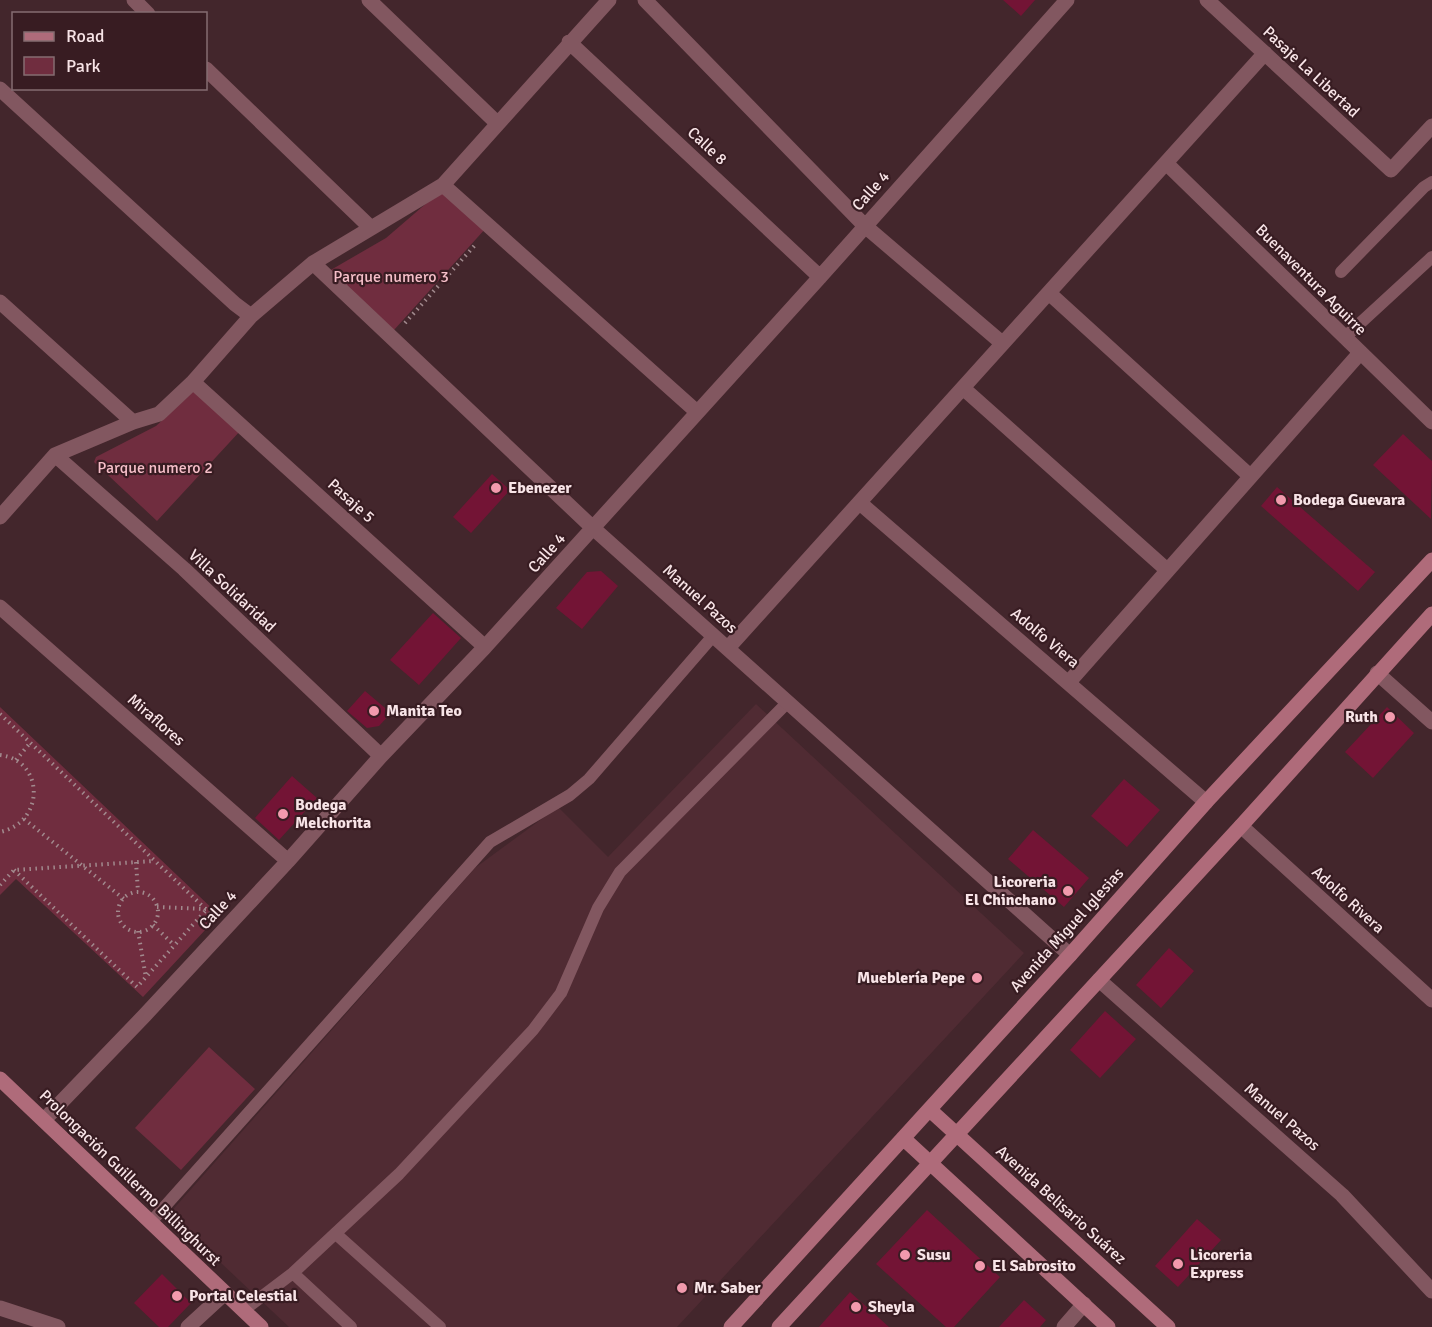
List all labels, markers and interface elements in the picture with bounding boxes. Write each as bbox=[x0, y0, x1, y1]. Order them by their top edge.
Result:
legend bbox=[12, 12, 207, 90]
street label: Pasaje La Libertad bbox=[1258, 22, 1364, 122]
text: Road bbox=[66, 25, 105, 47]
text: Park bbox=[66, 55, 101, 77]
street label: Calle 8 bbox=[683, 123, 731, 169]
street label: Calle 4 bbox=[848, 167, 894, 215]
street label: Buenaventura Aguirre bbox=[1251, 220, 1371, 340]
park label: Parque numero 3 bbox=[333, 267, 449, 287]
park label: Parque numero 2 bbox=[97, 458, 213, 478]
street label: Pasaje 5 bbox=[323, 475, 379, 527]
place label: Ebenezer bbox=[508, 478, 572, 498]
marker: Ebenezer bbox=[489, 481, 503, 495]
place label: Bodega Guevara bbox=[1293, 490, 1405, 510]
marker: Bodega Guevara bbox=[1274, 493, 1288, 507]
street label: Calle 4 bbox=[524, 529, 570, 577]
street label: Villa Solidaridad bbox=[184, 545, 280, 637]
street label: Manuel Pazos bbox=[658, 560, 742, 638]
street label: Adolfo Viera bbox=[1007, 603, 1083, 673]
street label: Miraflores bbox=[123, 690, 189, 750]
place label: Manita Teo bbox=[386, 701, 462, 721]
marker: Manita Teo bbox=[367, 704, 381, 718]
place label: Ruth bbox=[1345, 707, 1378, 727]
marker: Ruth bbox=[1383, 710, 1397, 724]
place label: Bodega Melchorita bbox=[295, 795, 371, 833]
marker: Bodega Melchorita bbox=[276, 807, 290, 821]
street label: Adolfo Rivera bbox=[1308, 862, 1388, 938]
street label: Avenida Miguel Iglesias bbox=[1006, 864, 1128, 996]
place label: Licoreria El Chinchano bbox=[965, 872, 1056, 910]
marker: Licoreria El Chinchano bbox=[1061, 884, 1075, 898]
street label: Calle 4 bbox=[195, 886, 242, 934]
place label: Mueblería Pepe bbox=[857, 968, 965, 988]
marker: Mueblería Pepe bbox=[970, 971, 984, 985]
street label: Manuel Pazos bbox=[1240, 1079, 1324, 1155]
street label: Prolongación Guillermo Billinghurst bbox=[35, 1086, 225, 1271]
street label: Avenida Belisario Suárez bbox=[992, 1141, 1130, 1269]
place label: Susu bbox=[917, 1245, 951, 1265]
place label: Licoreria Express bbox=[1190, 1245, 1252, 1283]
marker: Susu bbox=[898, 1248, 912, 1262]
place label: El Sabrosito bbox=[992, 1256, 1076, 1276]
marker: Licoreria Express bbox=[1171, 1257, 1185, 1271]
marker: El Sabrosito bbox=[973, 1259, 987, 1273]
place label: Mr. Saber bbox=[694, 1278, 761, 1298]
marker: Mr. Saber bbox=[675, 1281, 689, 1295]
place label: Portal Celestial bbox=[189, 1286, 298, 1306]
marker: Portal Celestial bbox=[170, 1289, 184, 1303]
place label: Sheyla bbox=[868, 1297, 915, 1317]
marker: Sheyla bbox=[849, 1300, 863, 1314]

